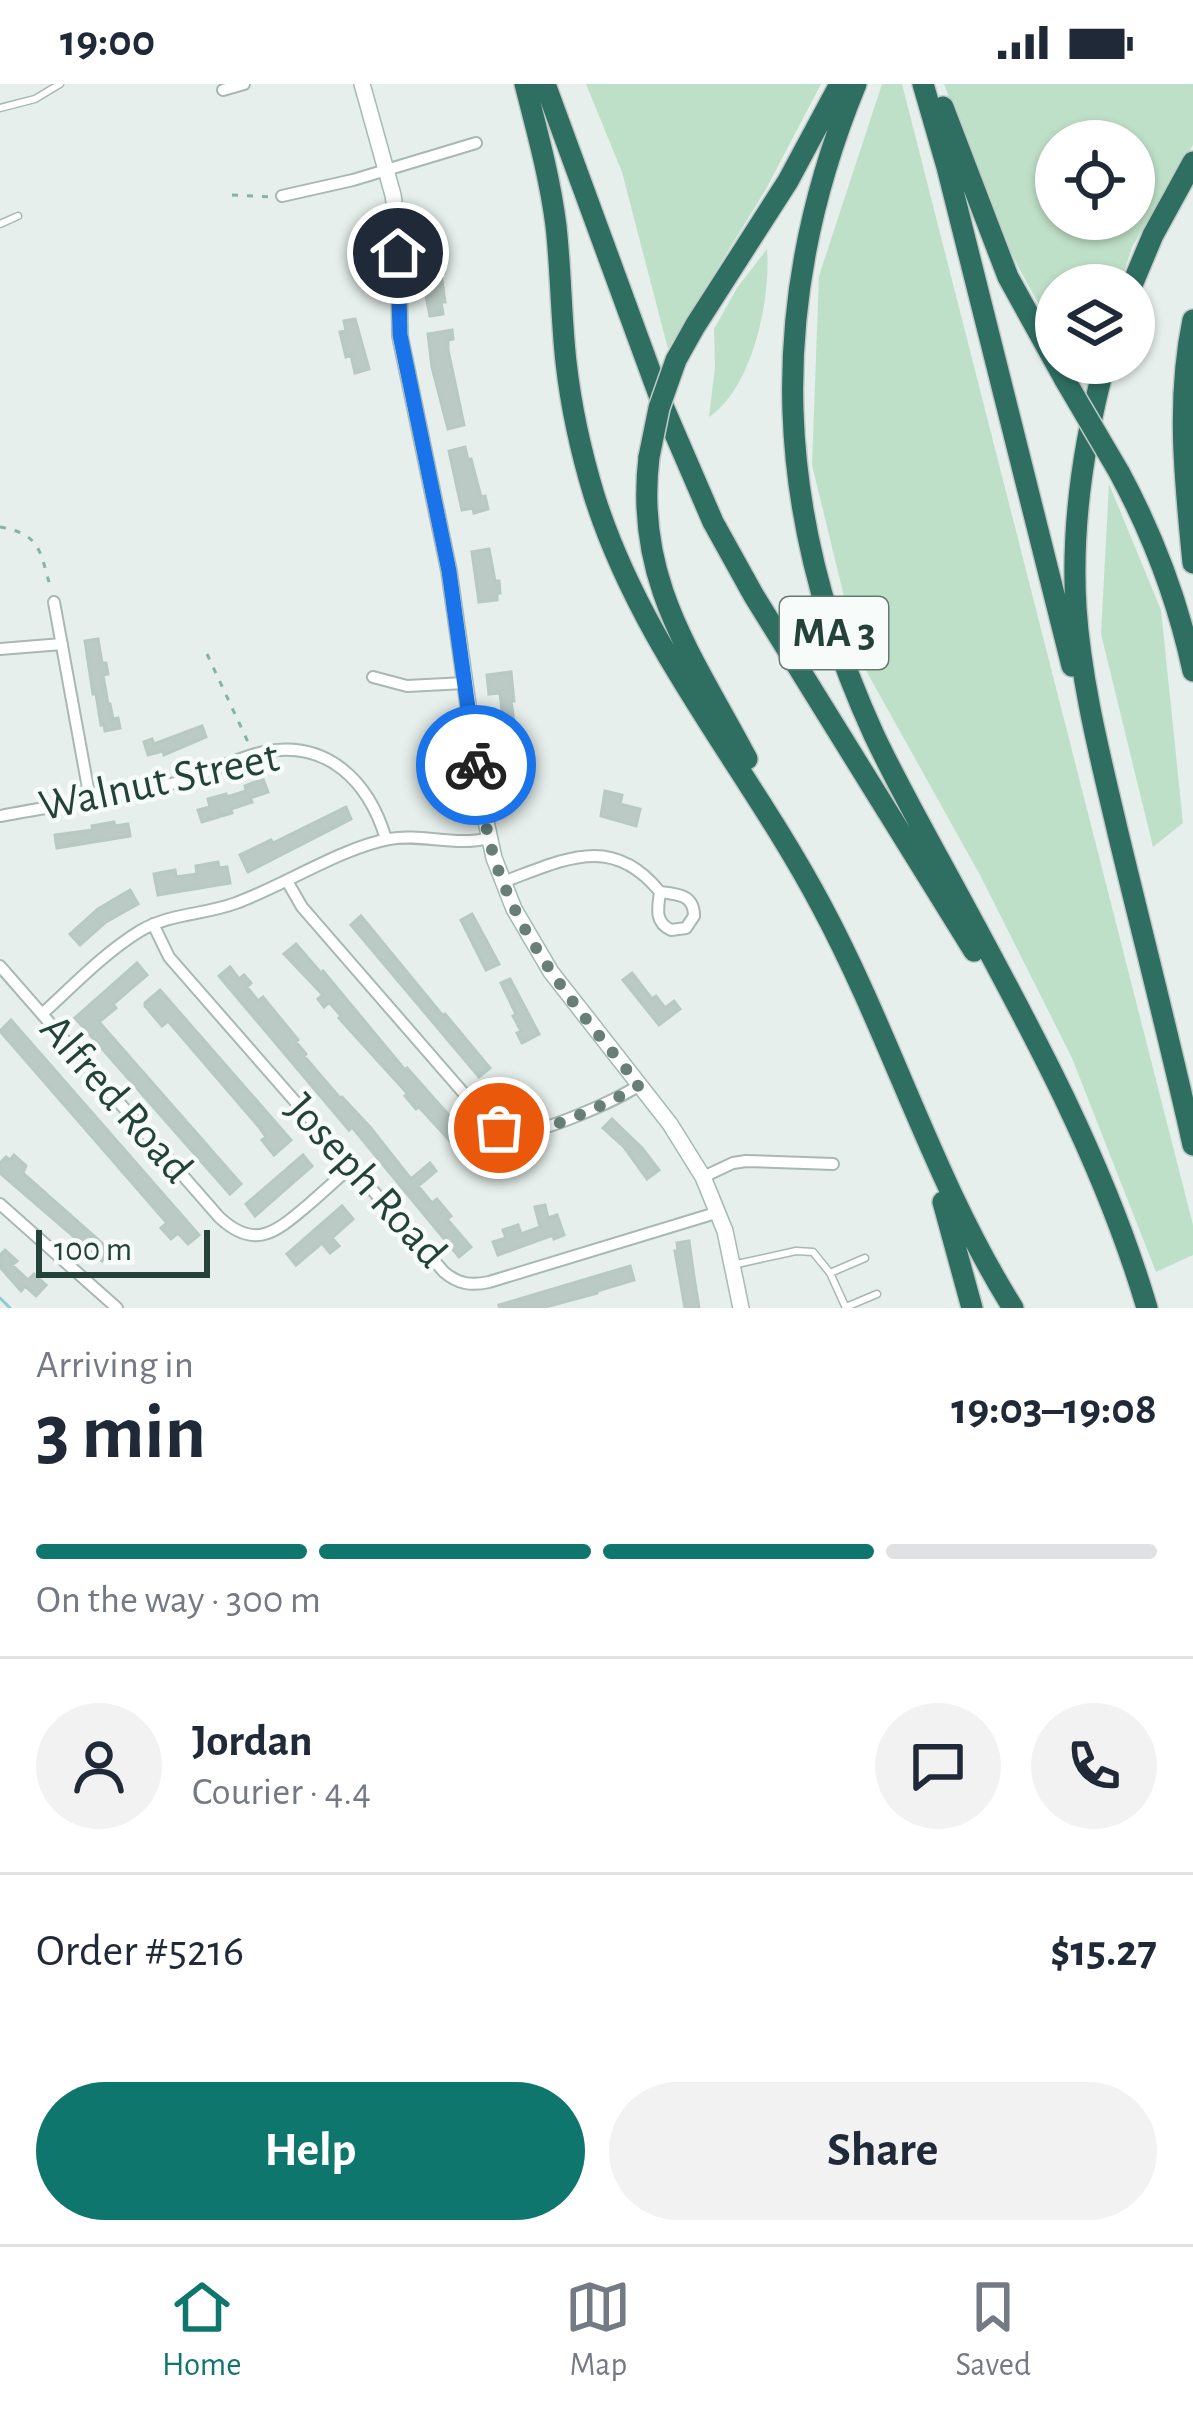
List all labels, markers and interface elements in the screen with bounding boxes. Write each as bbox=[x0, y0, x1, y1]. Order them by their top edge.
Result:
text: 19:00 bbox=[60, 19, 155, 64]
map controls bbox=[1035, 120, 1155, 384]
button: locate bbox=[1035, 120, 1155, 240]
pin bbox=[347, 202, 449, 304]
icon: home bbox=[365, 220, 431, 286]
button: layers bbox=[1035, 264, 1155, 384]
road number: MA 3 bbox=[780, 597, 888, 669]
courier bbox=[416, 705, 536, 825]
icon: bike bbox=[443, 732, 509, 798]
street label: Walnut Street bbox=[35, 735, 283, 829]
street label: Alfred Road bbox=[31, 1006, 201, 1192]
pin bbox=[448, 1077, 550, 1179]
street label: Joseph Road bbox=[277, 1086, 455, 1276]
icon: bag bbox=[466, 1095, 532, 1161]
scale bar bbox=[36, 1224, 210, 1277]
text: 100 m bbox=[54, 1234, 132, 1267]
text: Arriving in bbox=[36, 1346, 194, 1385]
text: 19:03–19:08 bbox=[951, 1387, 1157, 1432]
text: 3 min bbox=[36, 1395, 206, 1473]
text: On the way · 300 m bbox=[36, 1581, 321, 1620]
button: person bbox=[36, 1703, 162, 1829]
button: chat bbox=[875, 1703, 1001, 1829]
button: phone bbox=[1031, 1703, 1157, 1829]
text: Jordan bbox=[192, 1719, 313, 1764]
text: Courier · 4.4 bbox=[192, 1773, 371, 1812]
text: Order #5216 bbox=[36, 1929, 244, 1974]
text: $15.27 bbox=[1050, 1929, 1157, 1974]
button: Help bbox=[36, 2082, 585, 2220]
button: Share bbox=[609, 2082, 1157, 2220]
tab: Home bbox=[162, 2274, 241, 2386]
tab: Map bbox=[565, 2274, 631, 2386]
tab: Saved bbox=[955, 2274, 1031, 2386]

